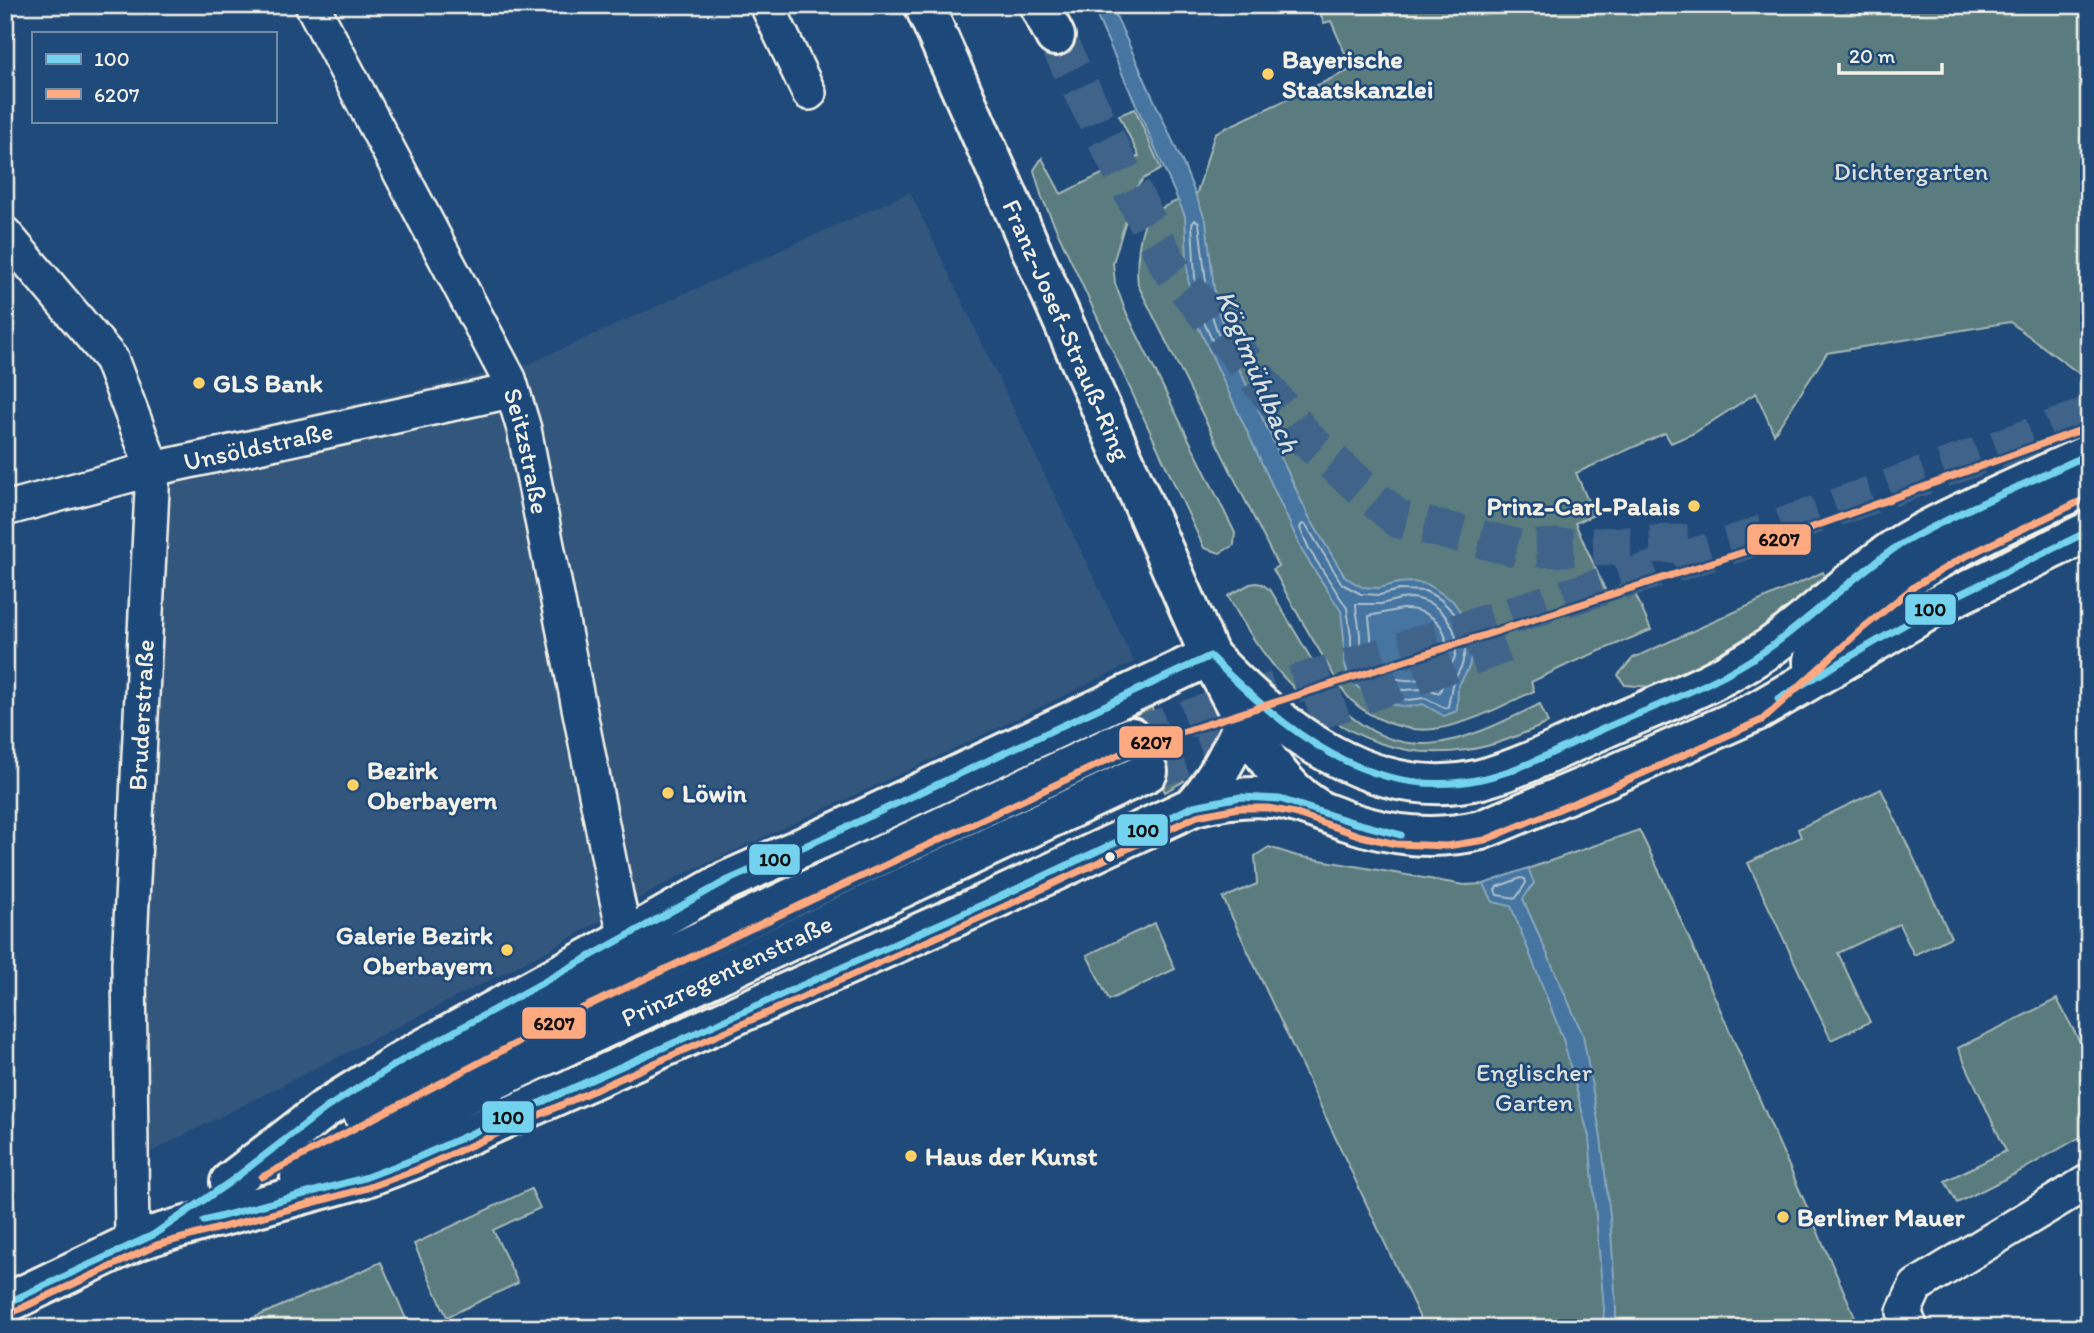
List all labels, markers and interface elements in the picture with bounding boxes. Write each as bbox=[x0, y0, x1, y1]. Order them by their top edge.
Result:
legend bbox=[32, 32, 276, 122]
scale bar bbox=[1839, 32, 1942, 76]
place label: Bayerische Staatskanzlei bbox=[1282, 43, 1433, 105]
text: 20 m bbox=[1849, 43, 1896, 68]
text: 100 bbox=[94, 46, 130, 71]
marker: Bayerische Staatskanzlei bbox=[1260, 66, 1276, 82]
text: 6207 bbox=[94, 82, 140, 107]
park label: Dichtergarten bbox=[1834, 155, 1989, 187]
street label: Franz-Josef-Strauß-Ring bbox=[995, 194, 1138, 466]
water label: Köglmühlbach bbox=[1209, 285, 1308, 458]
place label: GLS Bank bbox=[213, 367, 324, 399]
marker: GLS Bank bbox=[191, 375, 207, 391]
street label: Seitzstraße bbox=[497, 384, 556, 517]
street label: Unsöldstraße bbox=[181, 414, 336, 478]
place label: Prinz-Carl-Palais bbox=[1486, 490, 1680, 522]
marker: Prinz-Carl-Palais bbox=[1686, 498, 1702, 514]
line badge: 6207 bbox=[1746, 523, 1812, 556]
text: 6207 bbox=[1758, 528, 1800, 551]
line badge: 100 bbox=[1904, 593, 1957, 626]
text: 100 bbox=[1914, 598, 1946, 621]
street label: Bruderstraße bbox=[121, 639, 161, 791]
line badge: 6207 bbox=[1118, 725, 1184, 759]
text: 6207 bbox=[1130, 731, 1172, 754]
place label: Bezirk Oberbayern bbox=[367, 754, 497, 816]
marker: Bezirk Oberbayern bbox=[345, 777, 361, 793]
place label: Löwin bbox=[682, 777, 747, 809]
marker: Löwin bbox=[660, 785, 676, 801]
line badge: 100 bbox=[1116, 813, 1169, 847]
text: 100 bbox=[1127, 819, 1159, 842]
line badge: 100 bbox=[748, 843, 801, 876]
text: 100 bbox=[759, 848, 791, 871]
unlabelled marker bbox=[1103, 850, 1117, 864]
street label: Prinzregentenstraße bbox=[616, 907, 837, 1034]
place label: Galerie Bezirk Oberbayern bbox=[336, 919, 494, 981]
marker: Galerie Bezirk Oberbayern bbox=[499, 942, 515, 958]
line badge: 6207 bbox=[521, 1006, 587, 1040]
text: 6207 bbox=[533, 1012, 575, 1035]
park label: Englischer Garten bbox=[1476, 1056, 1593, 1118]
line badge: 100 bbox=[481, 1100, 535, 1134]
text: 100 bbox=[492, 1106, 524, 1129]
place label: Haus der Kunst bbox=[925, 1140, 1098, 1172]
marker: Haus der Kunst bbox=[903, 1148, 919, 1164]
place label: Berliner Mauer bbox=[1797, 1201, 1966, 1233]
marker: Berliner Mauer bbox=[1775, 1209, 1791, 1225]

